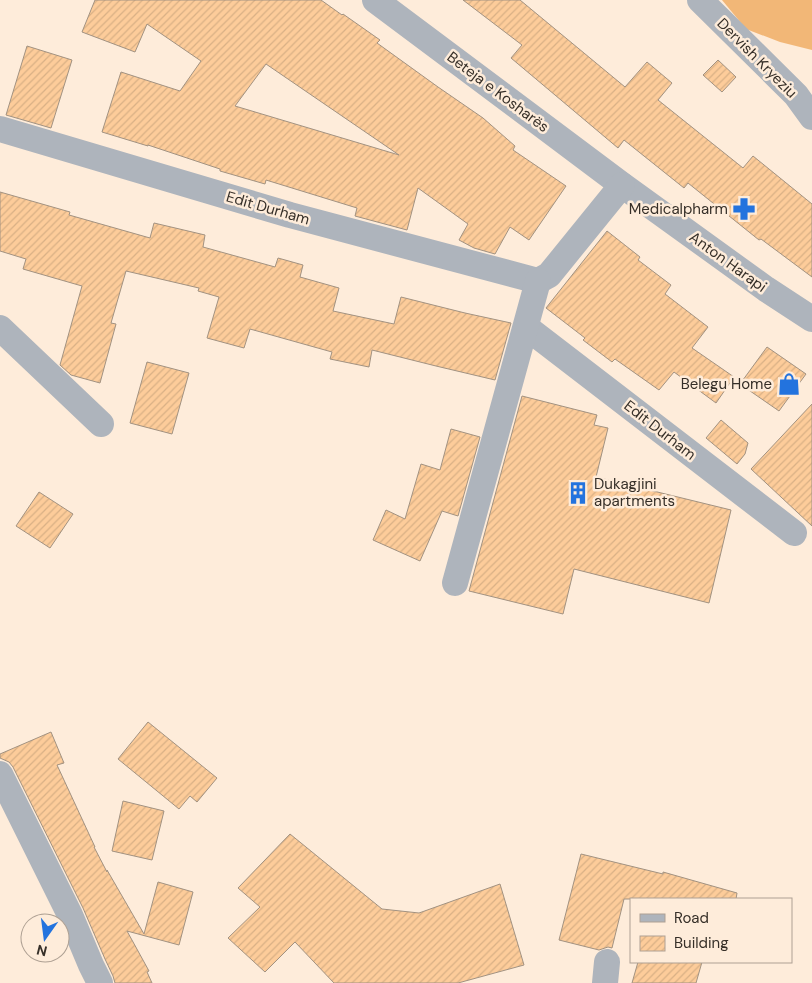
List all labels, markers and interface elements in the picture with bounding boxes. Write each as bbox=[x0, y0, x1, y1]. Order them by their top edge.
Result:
street label: Dervish Kryeziu bbox=[713, 14, 801, 102]
street label: Beteja e Kosharës bbox=[443, 47, 553, 137]
street label: Edit Durham bbox=[224, 187, 312, 229]
pharmacy icon: Medicalpharm bbox=[731, 196, 757, 222]
place label: Medicalpharm bbox=[629, 199, 728, 219]
street label: Anton Harapi bbox=[685, 227, 771, 297]
shop icon: Belegu Home bbox=[776, 371, 802, 397]
place label: Belegu Home bbox=[681, 374, 772, 394]
street label: Edit Durham bbox=[620, 396, 700, 464]
place label: Dukagjini apartments bbox=[594, 474, 675, 511]
building icon: Dukagjini apartments bbox=[565, 480, 591, 506]
legend bbox=[630, 898, 792, 963]
text: Road bbox=[674, 908, 709, 928]
north arrow bbox=[20, 913, 70, 963]
text: Building bbox=[674, 933, 729, 953]
text: N bbox=[35, 941, 49, 961]

